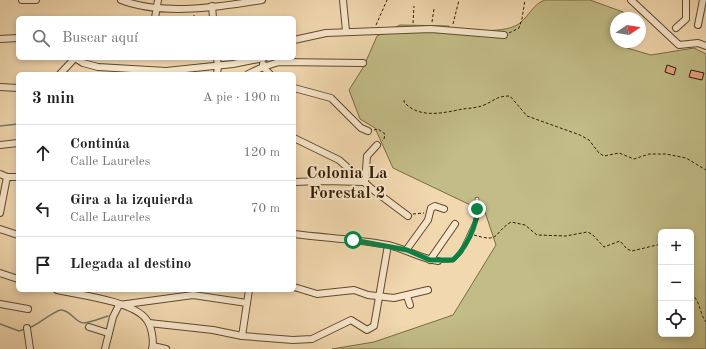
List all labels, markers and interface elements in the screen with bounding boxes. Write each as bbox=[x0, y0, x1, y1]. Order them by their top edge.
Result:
north arrow bbox=[610, 12, 646, 48]
search box bbox=[16, 16, 296, 60]
icon: search bbox=[30, 27, 52, 49]
text: Buscar aquí bbox=[62, 31, 138, 46]
text: 3 min bbox=[32, 90, 75, 107]
text: A pie · 190 m bbox=[203, 91, 280, 104]
text: Continúa bbox=[70, 137, 130, 152]
icon: ahead bbox=[32, 142, 54, 164]
text: 120 m bbox=[243, 146, 280, 159]
text: Calle Laureles bbox=[70, 155, 150, 168]
district label: Colonia La Forestal 2 bbox=[306, 165, 388, 202]
text: Gira a la izquierda bbox=[70, 193, 193, 208]
icon: left bbox=[32, 198, 54, 220]
route end bbox=[468, 200, 486, 218]
text: 70 m bbox=[251, 202, 280, 215]
text: Calle Laureles bbox=[70, 211, 150, 224]
map controls bbox=[658, 229, 694, 337]
button: + bbox=[658, 229, 694, 265]
route start bbox=[344, 231, 362, 249]
icon: arrive bbox=[32, 254, 54, 276]
text: Llegada al destino bbox=[70, 257, 191, 272]
button: − bbox=[658, 265, 694, 301]
button: locate bbox=[658, 301, 694, 337]

